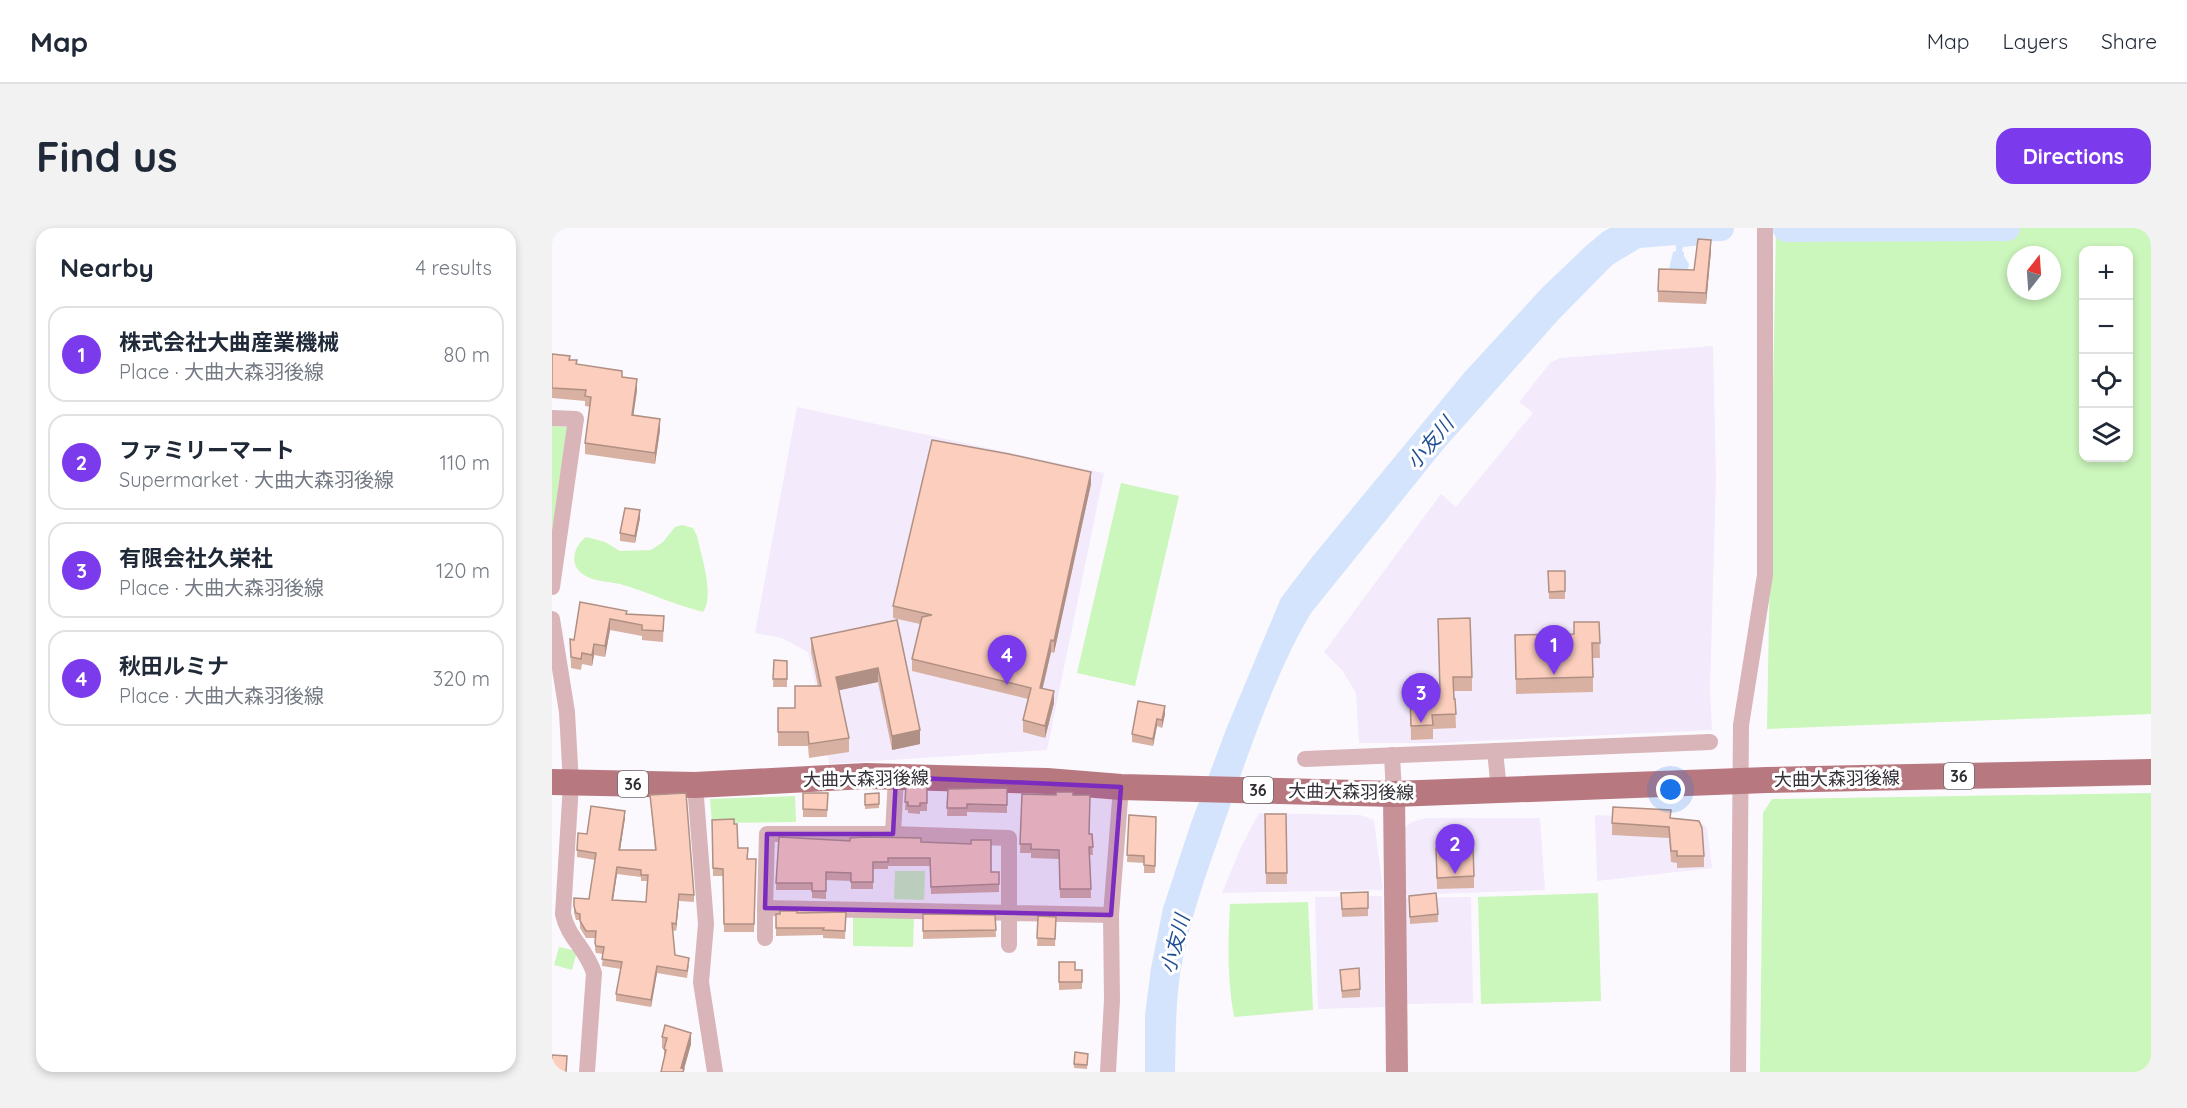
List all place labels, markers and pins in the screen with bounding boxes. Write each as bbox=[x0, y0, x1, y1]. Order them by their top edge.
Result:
pin: 1 bbox=[1534, 626, 1574, 675]
pin: 4 bbox=[988, 636, 1026, 685]
pin: 3 bbox=[1402, 674, 1440, 723]
pin: 2 bbox=[1436, 824, 1474, 874]

